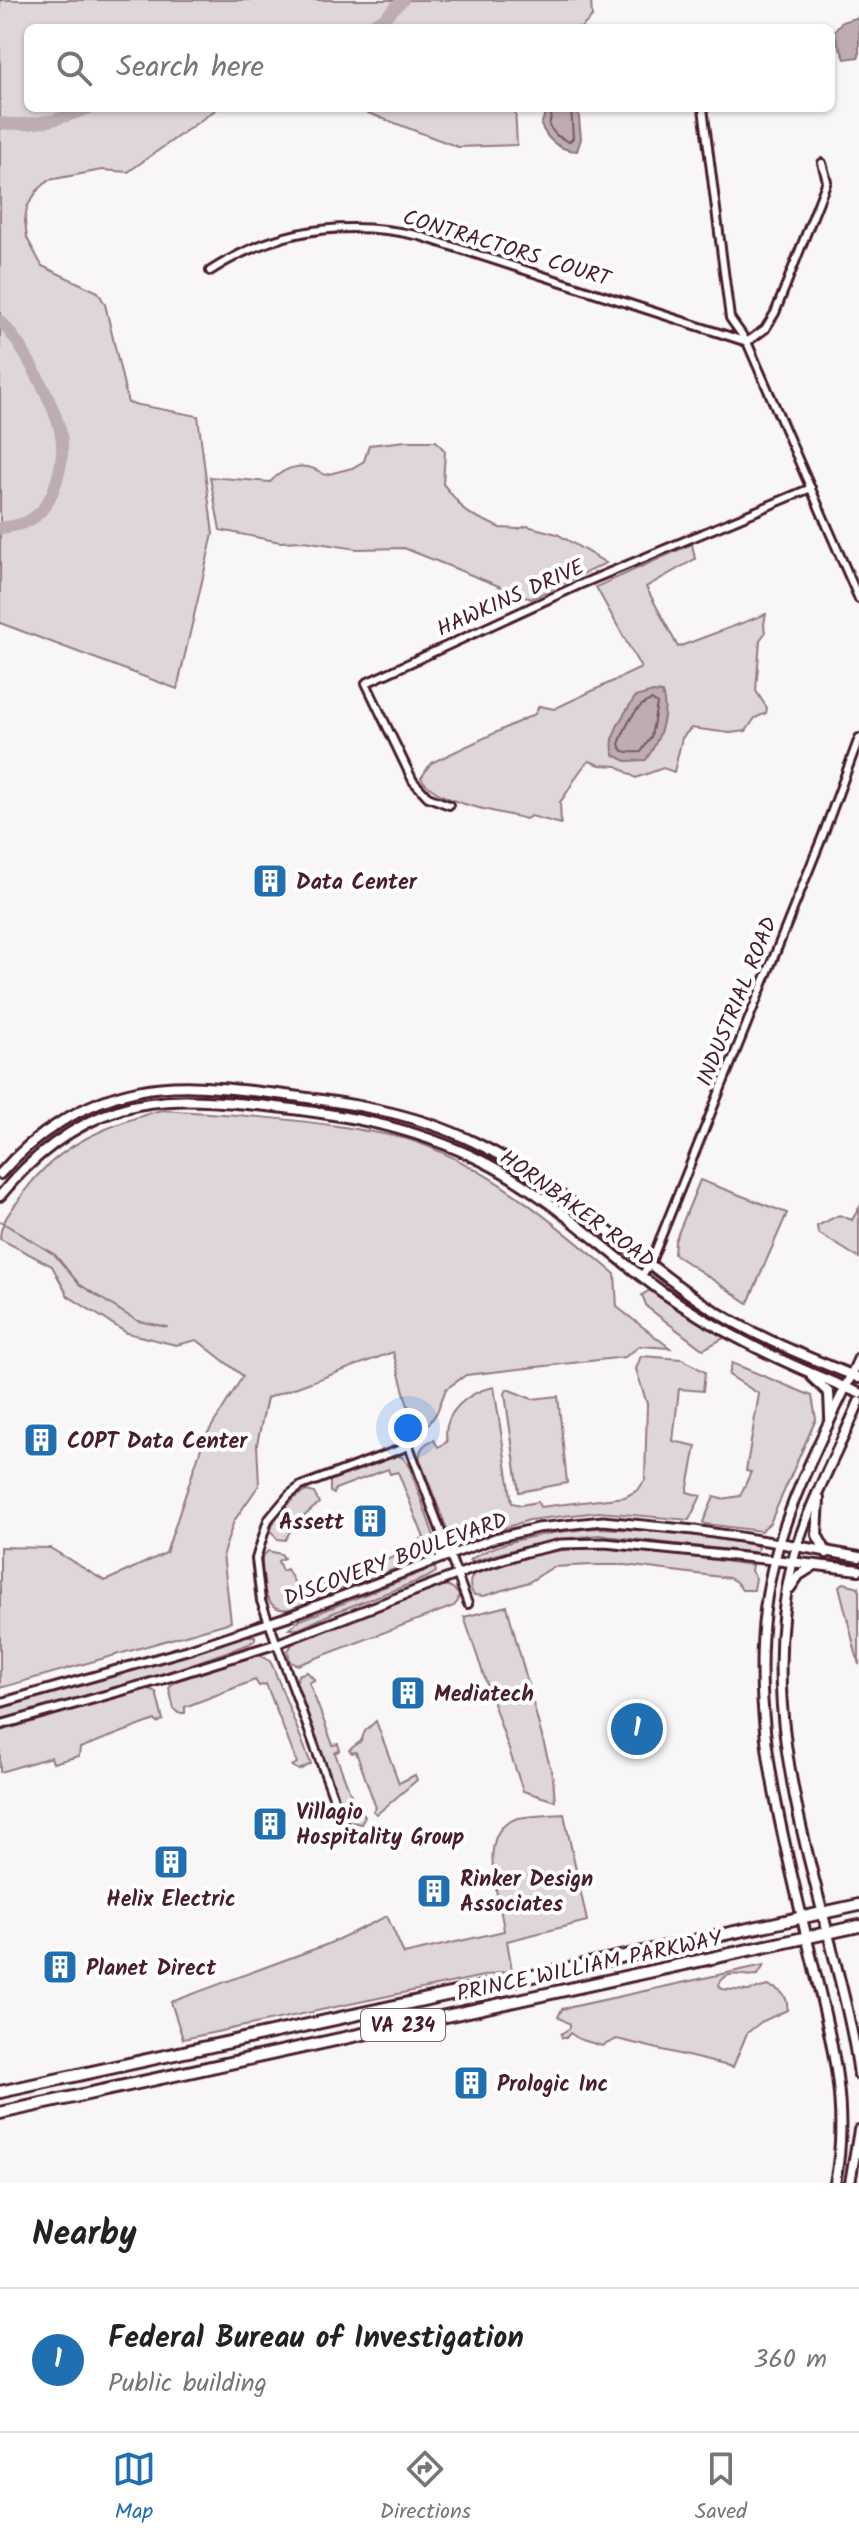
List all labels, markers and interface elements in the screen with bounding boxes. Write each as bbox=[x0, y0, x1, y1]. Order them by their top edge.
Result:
search box bbox=[24, 24, 835, 112]
text: Search here bbox=[116, 44, 264, 92]
icon: search bbox=[52, 46, 96, 90]
street label: CONTRACTORS COURT bbox=[398, 201, 617, 298]
street label: HAWKINS DRIVE bbox=[431, 551, 592, 648]
building icon: Data Center bbox=[251, 862, 289, 900]
place label: Data Center bbox=[296, 866, 418, 901]
street label: INDUSTRIAL ROAD bbox=[688, 912, 788, 1092]
street label: HORNBAKER ROAD bbox=[491, 1142, 662, 1278]
your location bbox=[388, 1408, 428, 1448]
building icon: COPT Data Center bbox=[22, 1421, 60, 1459]
place label: COPT Data Center bbox=[67, 1425, 248, 1460]
building icon: Assett bbox=[351, 1502, 389, 1540]
street label: DISCOVERY BOULEVARD bbox=[279, 1504, 513, 1617]
place label: Assett bbox=[279, 1506, 345, 1541]
building icon: Mediatech bbox=[389, 1674, 427, 1712]
place label: Mediatech bbox=[434, 1678, 534, 1713]
pin: 1 bbox=[611, 1699, 663, 1759]
place label: Villagio Hospitality Group bbox=[296, 1796, 465, 1856]
building icon: Villagio Hospitality Group bbox=[251, 1805, 289, 1843]
building icon: Helix Electric bbox=[152, 1843, 190, 1881]
place label: Rinker Design Associates bbox=[460, 1863, 593, 1923]
building icon: Rinker Design Associates bbox=[415, 1872, 453, 1910]
place label: Helix Electric bbox=[106, 1883, 236, 1918]
street label: PRINCE WILLIAM PARKWAY bbox=[454, 1922, 727, 2013]
building icon: Planet Direct bbox=[41, 1948, 79, 1986]
place label: Planet Direct bbox=[86, 1952, 217, 1987]
road number: VA 234 bbox=[361, 2009, 445, 2041]
building icon: Prologic Inc bbox=[452, 2064, 490, 2102]
place label: Prologic Inc bbox=[497, 2068, 608, 2103]
text: Nearby bbox=[32, 2208, 137, 2262]
text: Federal Bureau of Investigation bbox=[108, 2315, 524, 2363]
text: 1 bbox=[54, 2339, 62, 2381]
text: 360 m bbox=[754, 2339, 827, 2381]
text: Public building bbox=[108, 2363, 267, 2405]
tab: Map bbox=[112, 2447, 156, 2530]
tab: Directions bbox=[380, 2447, 471, 2530]
tab: Saved bbox=[695, 2447, 747, 2530]

